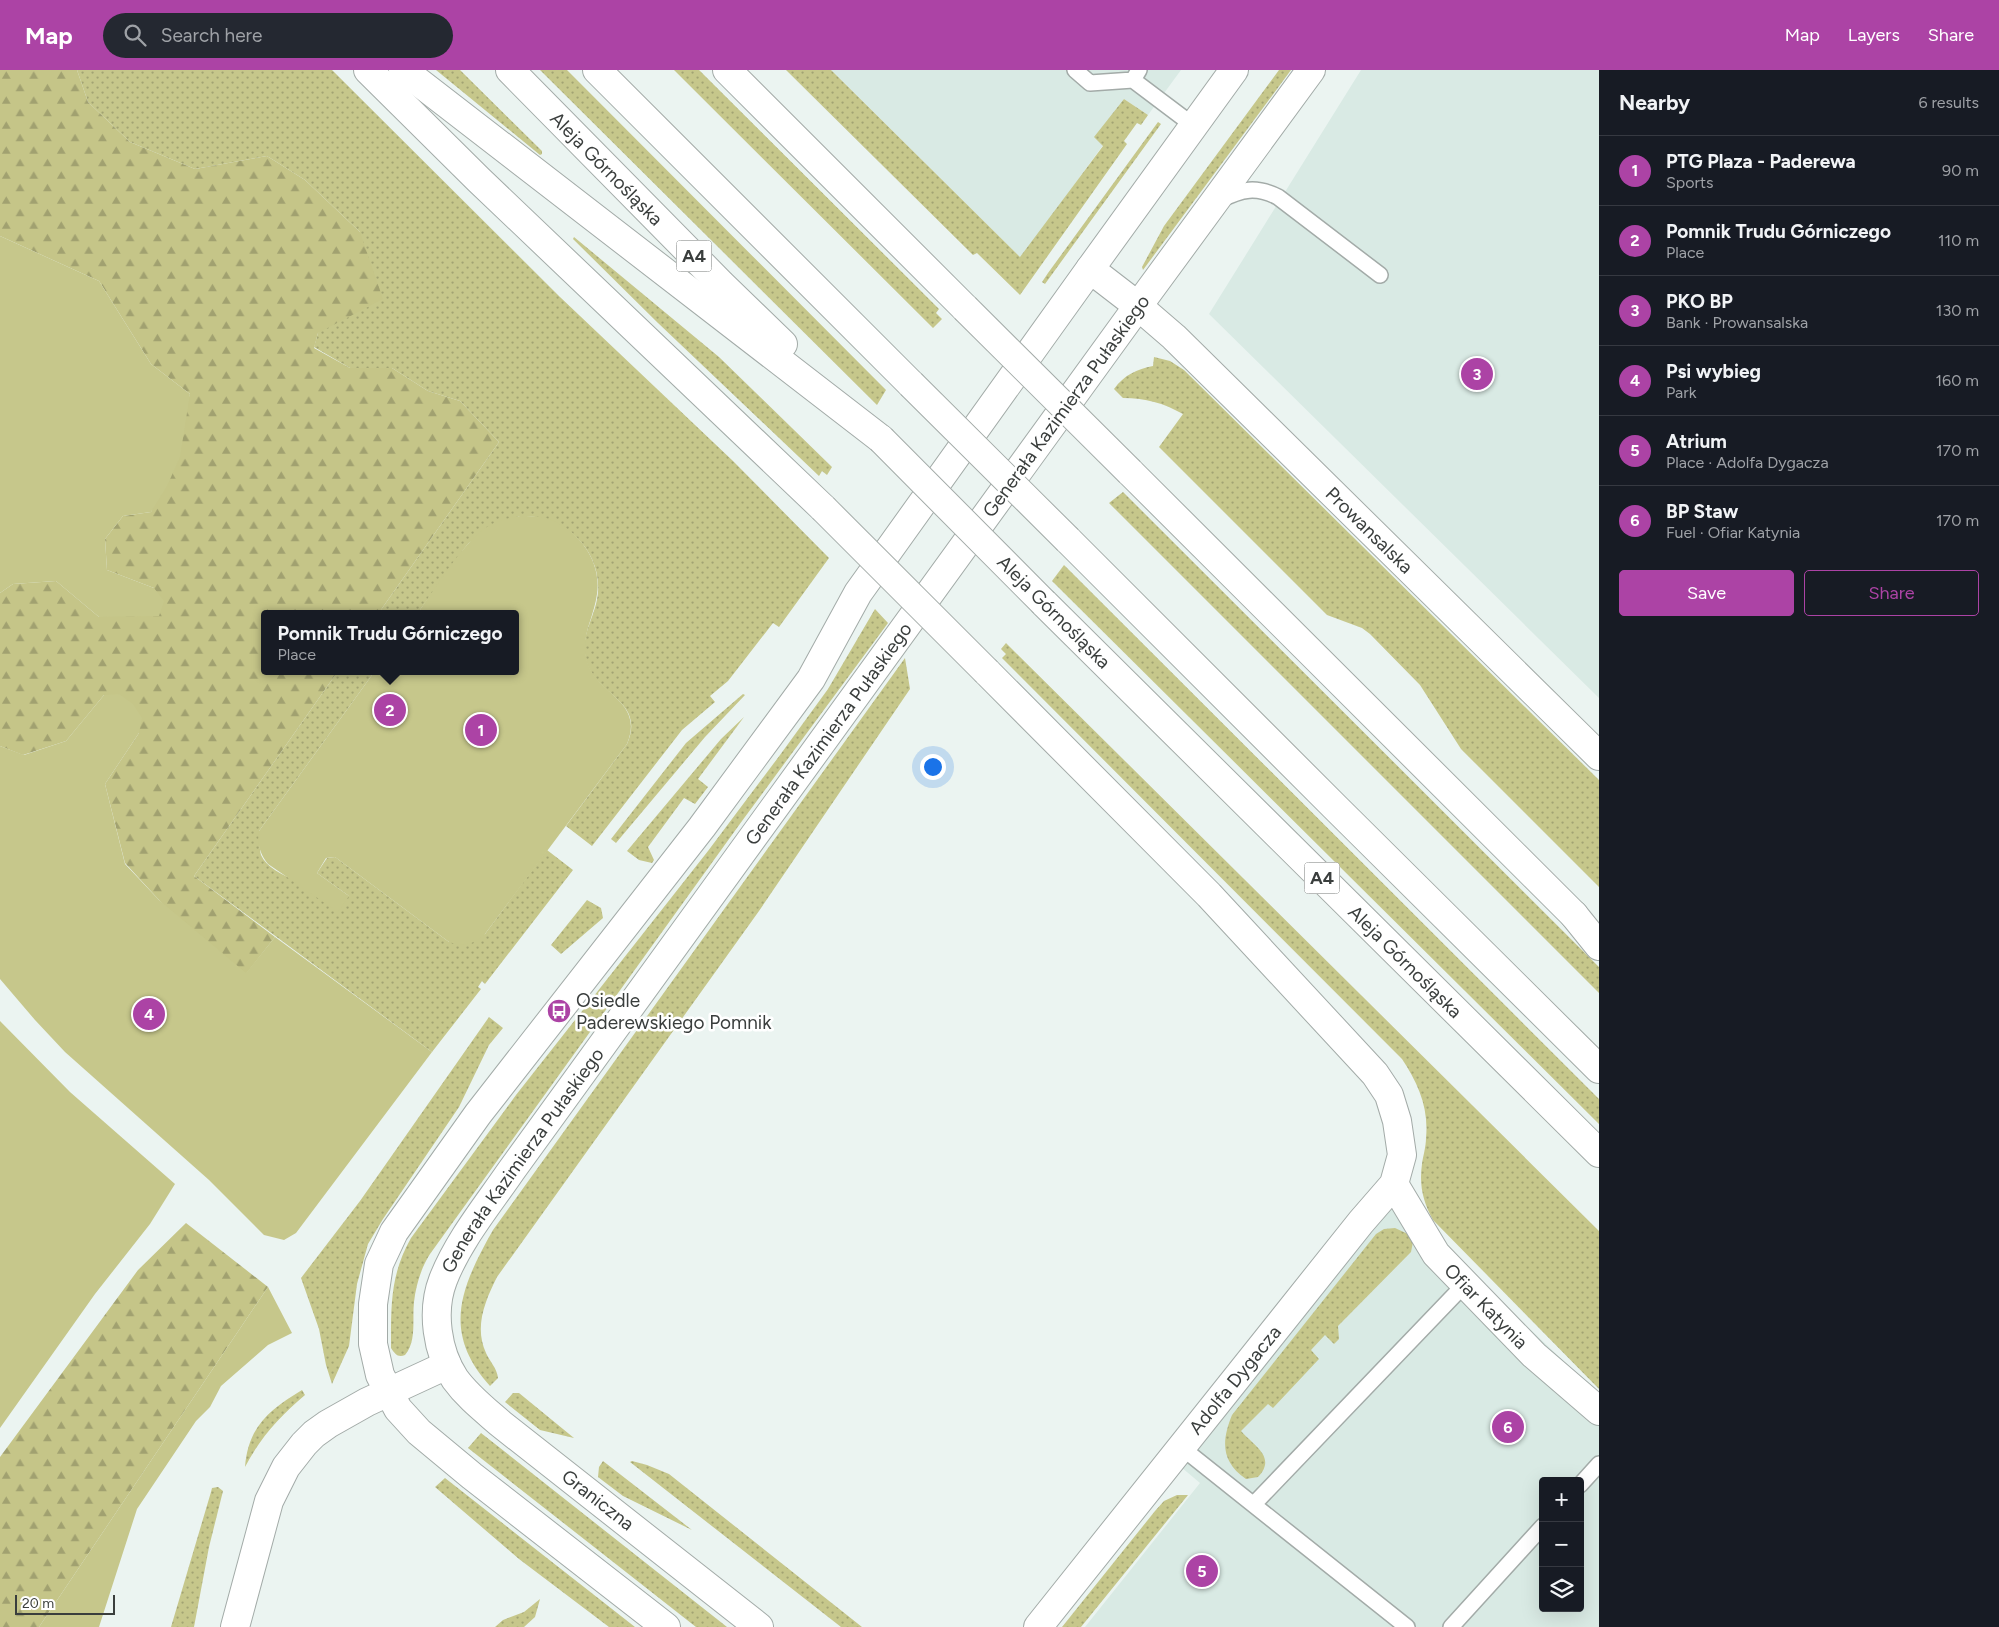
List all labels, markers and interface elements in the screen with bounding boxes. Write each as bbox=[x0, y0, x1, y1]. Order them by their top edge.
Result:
search box bbox=[103, 13, 453, 58]
text: Map bbox=[25, 21, 73, 50]
icon: search bbox=[121, 21, 149, 49]
text: Search here bbox=[161, 24, 262, 47]
text: Map bbox=[1785, 24, 1820, 46]
text: Layers bbox=[1848, 24, 1900, 46]
text: Share bbox=[1928, 24, 1974, 46]
text: Nearby bbox=[1619, 90, 1690, 115]
text: 6 results bbox=[1918, 93, 1979, 112]
street label: Aleja Górnośląska bbox=[546, 106, 668, 230]
text: PTG Plaza - Paderewa bbox=[1666, 150, 1856, 173]
text: 1 bbox=[1632, 161, 1638, 180]
text: 90 m bbox=[1942, 161, 1979, 180]
text: Sports bbox=[1666, 173, 1713, 192]
text: Pomnik Trudu Górniczego bbox=[1666, 220, 1891, 243]
text: 2 bbox=[1630, 231, 1640, 250]
text: 110 m bbox=[1938, 231, 1979, 250]
road number: A4 bbox=[676, 240, 712, 272]
text: Place bbox=[1666, 243, 1704, 262]
street label: Generała Kazimierza Pułaskiego bbox=[978, 290, 1154, 522]
text: PKO BP bbox=[1666, 290, 1733, 313]
text: 3 bbox=[1631, 301, 1639, 320]
text: 130 m bbox=[1936, 301, 1979, 320]
text: Bank · Prowansalska bbox=[1666, 313, 1808, 332]
pin: 3 bbox=[1461, 355, 1493, 393]
text: Psi wybieg bbox=[1666, 360, 1761, 383]
text: 4 bbox=[1630, 371, 1640, 390]
text: 160 m bbox=[1936, 371, 1979, 390]
text: Park bbox=[1666, 383, 1696, 402]
text: Atrium bbox=[1666, 430, 1727, 453]
text: 5 bbox=[1630, 441, 1640, 460]
text: 170 m bbox=[1936, 441, 1979, 460]
text: Place · Adolfa Dygacza bbox=[1666, 453, 1829, 472]
street label: Prowansalska bbox=[1321, 482, 1418, 578]
text: BP Staw bbox=[1666, 500, 1738, 523]
text: 6 bbox=[1630, 511, 1640, 530]
text: 170 m bbox=[1936, 511, 1979, 530]
text: Fuel · Ofiar Katynia bbox=[1666, 523, 1800, 542]
street label: Aleja Górnośląska bbox=[993, 551, 1115, 673]
button: Save bbox=[1619, 570, 1794, 616]
button: Share bbox=[1804, 570, 1979, 616]
popup bbox=[261, 610, 519, 675]
street label: Generała Kazimierza Pułaskiego bbox=[740, 618, 916, 849]
text: Pomnik Trudu Górniczego bbox=[278, 622, 502, 645]
text: Place bbox=[278, 645, 316, 664]
pin: 2 bbox=[374, 691, 406, 729]
pin: 1 bbox=[465, 711, 497, 749]
your location bbox=[920, 754, 946, 780]
road number: A4 bbox=[1304, 862, 1340, 894]
street label: Aleja Górnośląska bbox=[1344, 900, 1467, 1023]
place label: Osiedle Paderewskiego Pomnik bbox=[576, 989, 772, 1034]
pin: 4 bbox=[133, 995, 165, 1033]
bus stop icon: Osiedle Paderewskiego Pomnik bbox=[546, 998, 572, 1024]
street label: Generała Kazimierza Pułaskiego bbox=[436, 1043, 608, 1276]
street label: Ofiar Katynia bbox=[1440, 1258, 1533, 1353]
street label: Adolfa Dygacza bbox=[1184, 1321, 1286, 1439]
pin: 6 bbox=[1492, 1408, 1524, 1446]
street label: Graniczna bbox=[557, 1465, 639, 1535]
map controls bbox=[1539, 1477, 1584, 1612]
button: + bbox=[1539, 1477, 1584, 1522]
button: − bbox=[1539, 1522, 1584, 1567]
pin: 5 bbox=[1186, 1552, 1218, 1590]
button: layers bbox=[1539, 1567, 1584, 1612]
scale bar bbox=[15, 1592, 115, 1615]
text: 20 m bbox=[22, 1595, 54, 1612]

